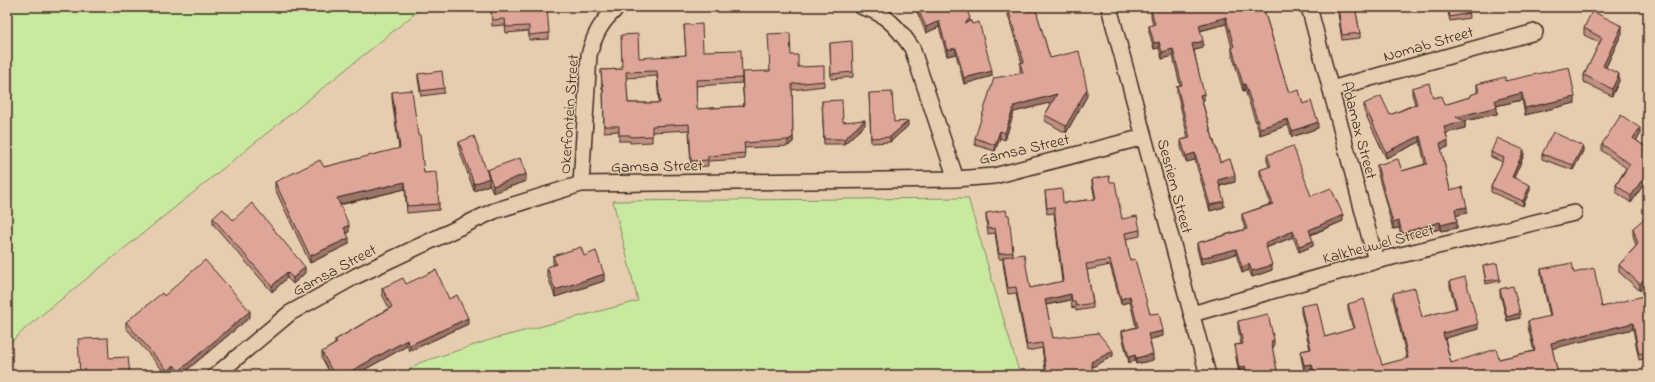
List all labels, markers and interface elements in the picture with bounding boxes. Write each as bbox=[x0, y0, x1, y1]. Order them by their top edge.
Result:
street label: Nomab Street bbox=[1381, 20, 1477, 69]
street label: Okerfontein Street bbox=[554, 53, 586, 175]
street label: Adamax Street bbox=[1334, 79, 1383, 183]
street label: Gamsa Street bbox=[977, 128, 1073, 172]
street label: Sesriem Street bbox=[1150, 136, 1198, 237]
street label: Gamsa Street bbox=[611, 154, 704, 180]
street label: Kalkheuwel Street bbox=[1320, 218, 1438, 271]
street label: Gamsa Street bbox=[289, 238, 382, 303]

